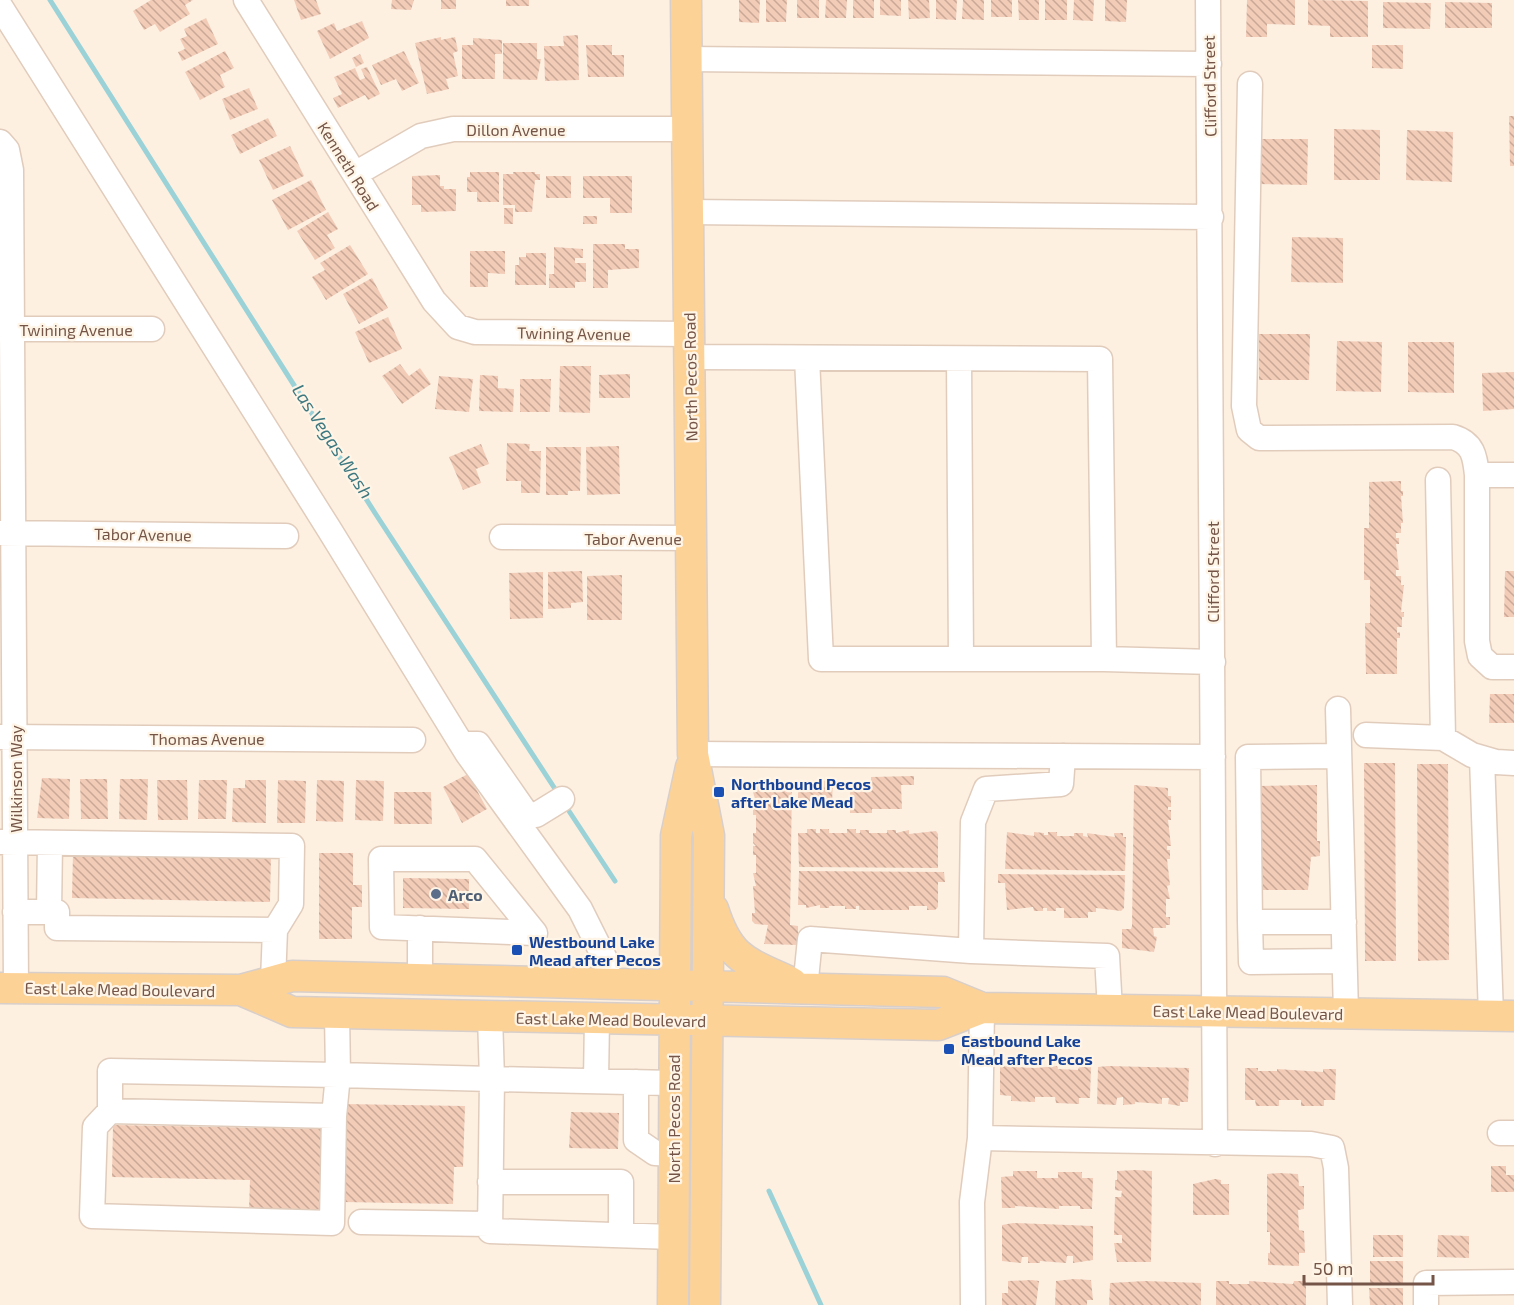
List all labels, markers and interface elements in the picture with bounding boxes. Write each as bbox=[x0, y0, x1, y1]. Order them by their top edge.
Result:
street label: Clifford Street bbox=[1199, 35, 1219, 137]
street label: Kenneth Road bbox=[314, 118, 384, 214]
street label: Dillon Avenue bbox=[466, 120, 566, 139]
street label: North Pecos Road bbox=[679, 312, 701, 442]
street label: Twining Avenue bbox=[19, 320, 133, 339]
street label: Twining Avenue bbox=[517, 323, 631, 343]
water label: Las Vegas Wash bbox=[288, 380, 378, 502]
street label: Clifford Street bbox=[1203, 521, 1222, 623]
street label: Tabor Avenue bbox=[94, 524, 192, 544]
street label: Tabor Avenue bbox=[584, 529, 682, 548]
street label: Wilkinson Way bbox=[6, 725, 25, 833]
street label: Thomas Avenue bbox=[149, 729, 265, 748]
place label: Northbound Pecos after Lake Mead bbox=[731, 774, 871, 811]
marker: Northbound Pecos after Lake Mead bbox=[712, 785, 726, 799]
place label: Arco bbox=[448, 885, 483, 904]
marker: Arco bbox=[429, 887, 443, 901]
place label: Westbound Lake Mead after Pecos bbox=[529, 932, 661, 969]
marker: Westbound Lake Mead after Pecos bbox=[510, 943, 524, 957]
street label: East Lake Mead Boulevard bbox=[24, 978, 216, 1000]
street label: East Lake Mead Boulevard bbox=[1152, 1001, 1344, 1023]
street label: East Lake Mead Boulevard bbox=[515, 1008, 707, 1030]
place label: Eastbound Lake Mead after Pecos bbox=[961, 1031, 1093, 1068]
marker: Eastbound Lake Mead after Pecos bbox=[942, 1042, 956, 1056]
street label: North Pecos Road bbox=[664, 1054, 683, 1184]
scale bar bbox=[1304, 1248, 1433, 1286]
text: 50 m bbox=[1313, 1257, 1353, 1279]

